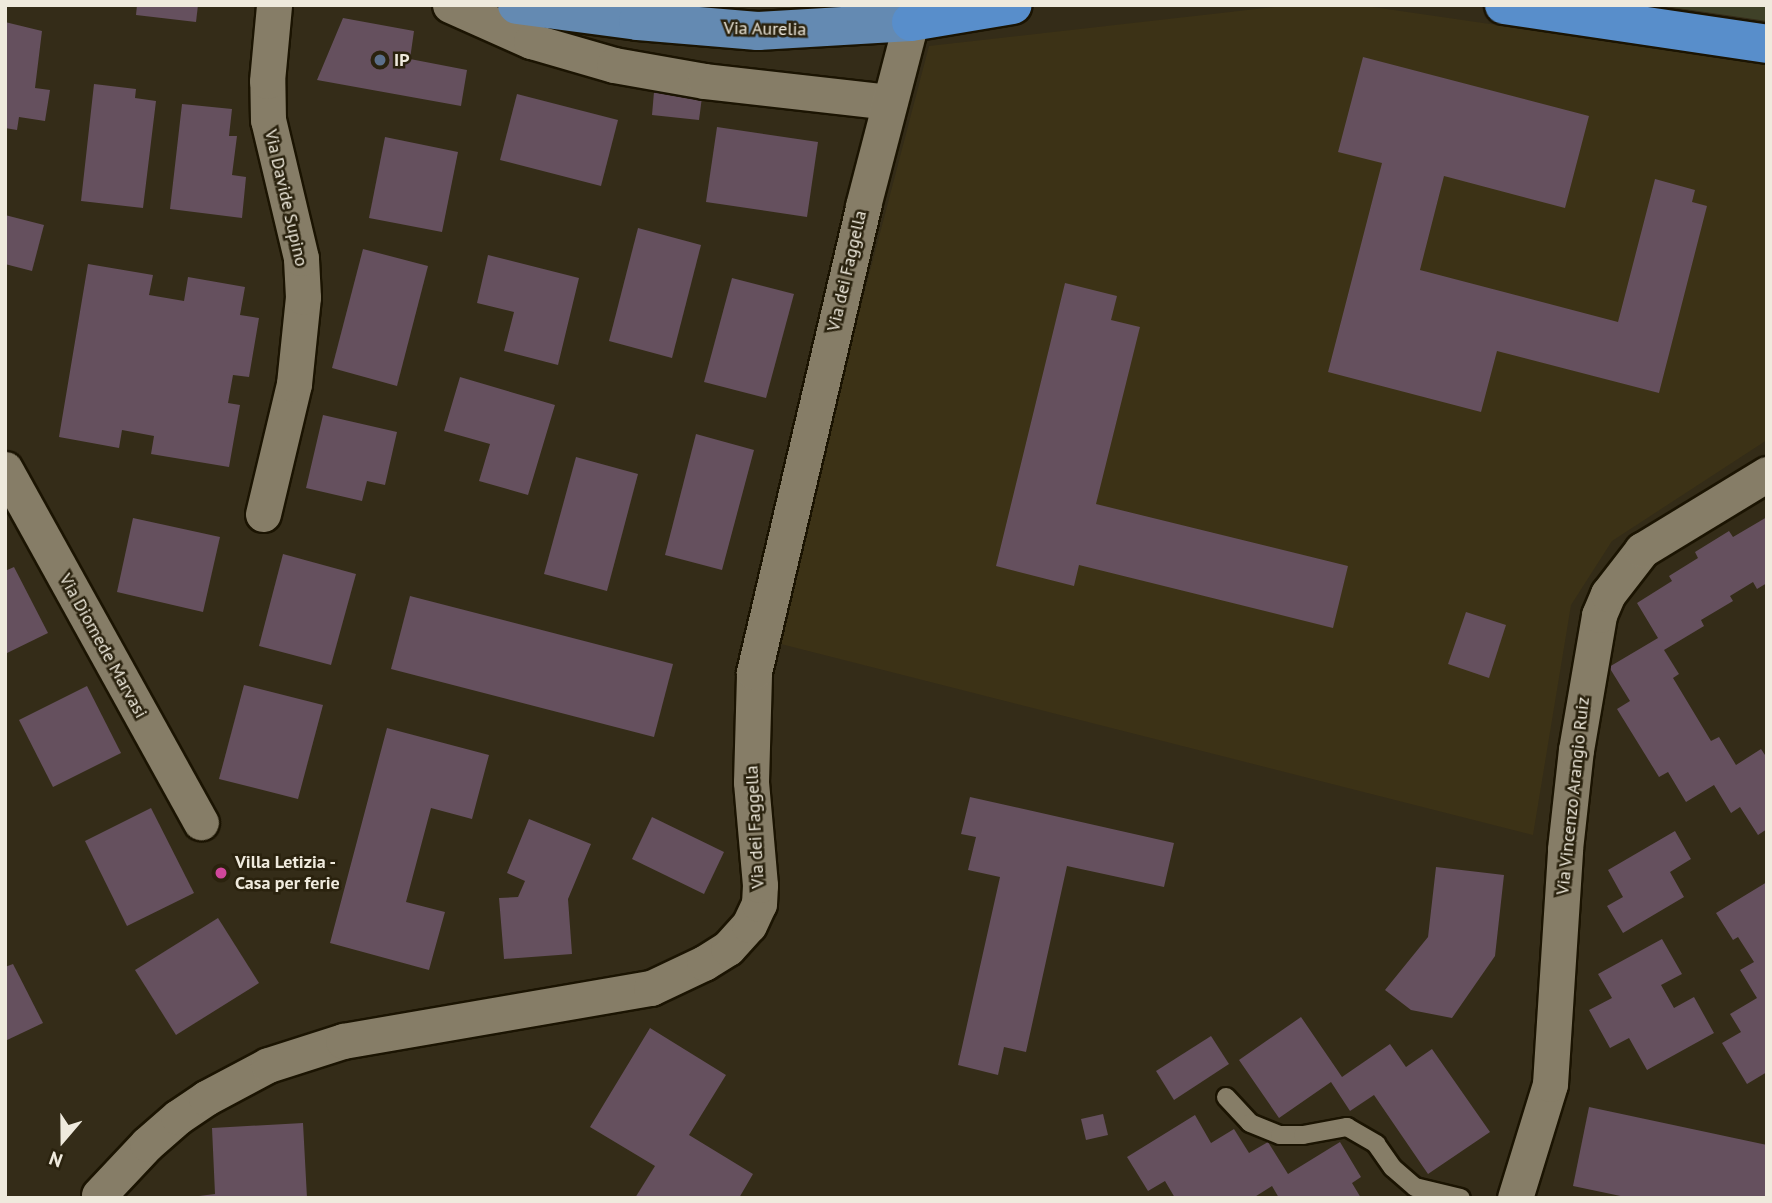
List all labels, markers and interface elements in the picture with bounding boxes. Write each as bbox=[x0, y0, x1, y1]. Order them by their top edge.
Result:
street label: Via Aurelia bbox=[723, 17, 807, 41]
place label: IP bbox=[394, 49, 409, 71]
marker: IP bbox=[372, 52, 388, 68]
street label: Via Davide Supino bbox=[260, 127, 312, 269]
street label: Via dei Faggella bbox=[823, 208, 871, 334]
street label: Via Diomede Marvasi bbox=[54, 570, 152, 722]
street label: Via Vincenzo Arangio Ruiz bbox=[1552, 695, 1594, 897]
street label: Via dei Faggella bbox=[741, 765, 769, 889]
place label: Villa Letizia - Casa per ferie bbox=[235, 852, 340, 894]
marker: Villa Letizia - Casa per ferie bbox=[213, 865, 229, 881]
north arrow bbox=[28, 1105, 98, 1175]
text: N bbox=[46, 1146, 66, 1173]

